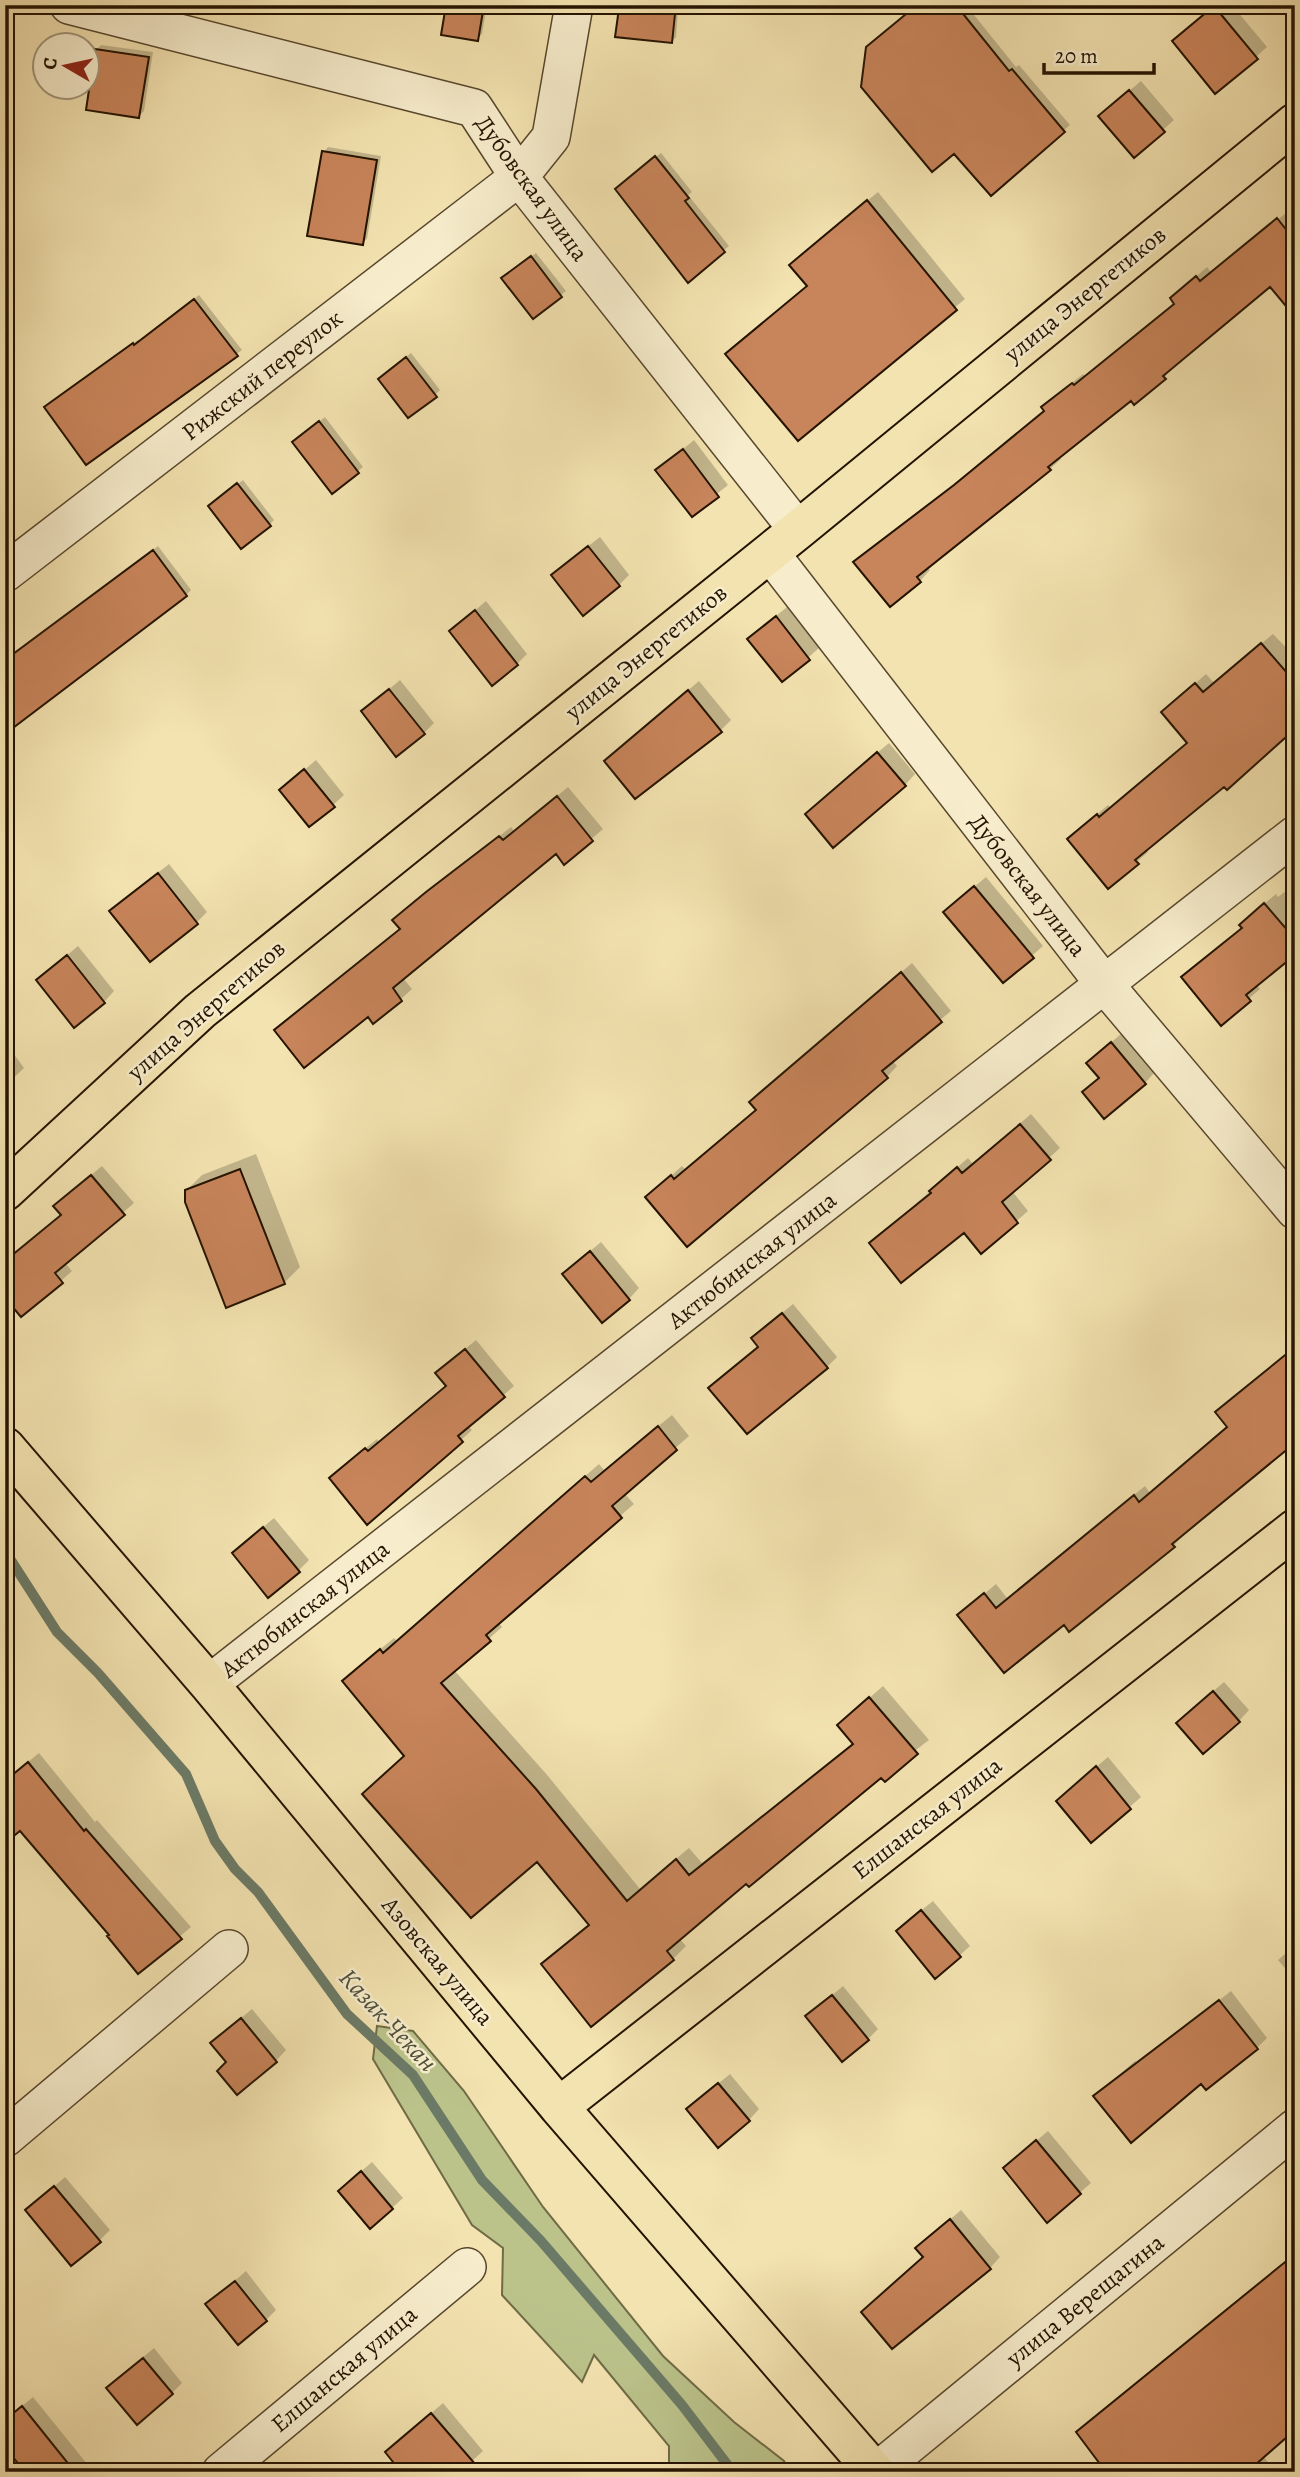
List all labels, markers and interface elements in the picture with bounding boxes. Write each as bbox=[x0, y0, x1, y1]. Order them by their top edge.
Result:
north arrow bbox=[32, 32, 102, 102]
scale bar bbox=[1044, 32, 1155, 76]
text: 20 m bbox=[1055, 42, 1098, 70]
text: С bbox=[36, 56, 64, 71]
street label: Дубовская улица bbox=[468, 108, 596, 268]
street label: улица Энергетиков bbox=[997, 219, 1173, 370]
street label: Рижский переулок bbox=[175, 302, 349, 448]
street label: улица Энергетиков bbox=[558, 577, 734, 728]
street label: Дубовская улица bbox=[962, 807, 1094, 963]
street label: улица Энергетиков bbox=[119, 932, 292, 1088]
street label: Актюбинская улица bbox=[660, 1184, 843, 1337]
street label: Актюбинская улица bbox=[213, 1533, 396, 1686]
street label: Елшанская улица bbox=[846, 1749, 1008, 1887]
street label: Азовская улица bbox=[374, 1889, 501, 2032]
water label: Казак-Чекан bbox=[331, 1961, 445, 2079]
street label: улица Верещагина bbox=[999, 2226, 1171, 2374]
street label: Елшанская улица bbox=[264, 2298, 424, 2440]

